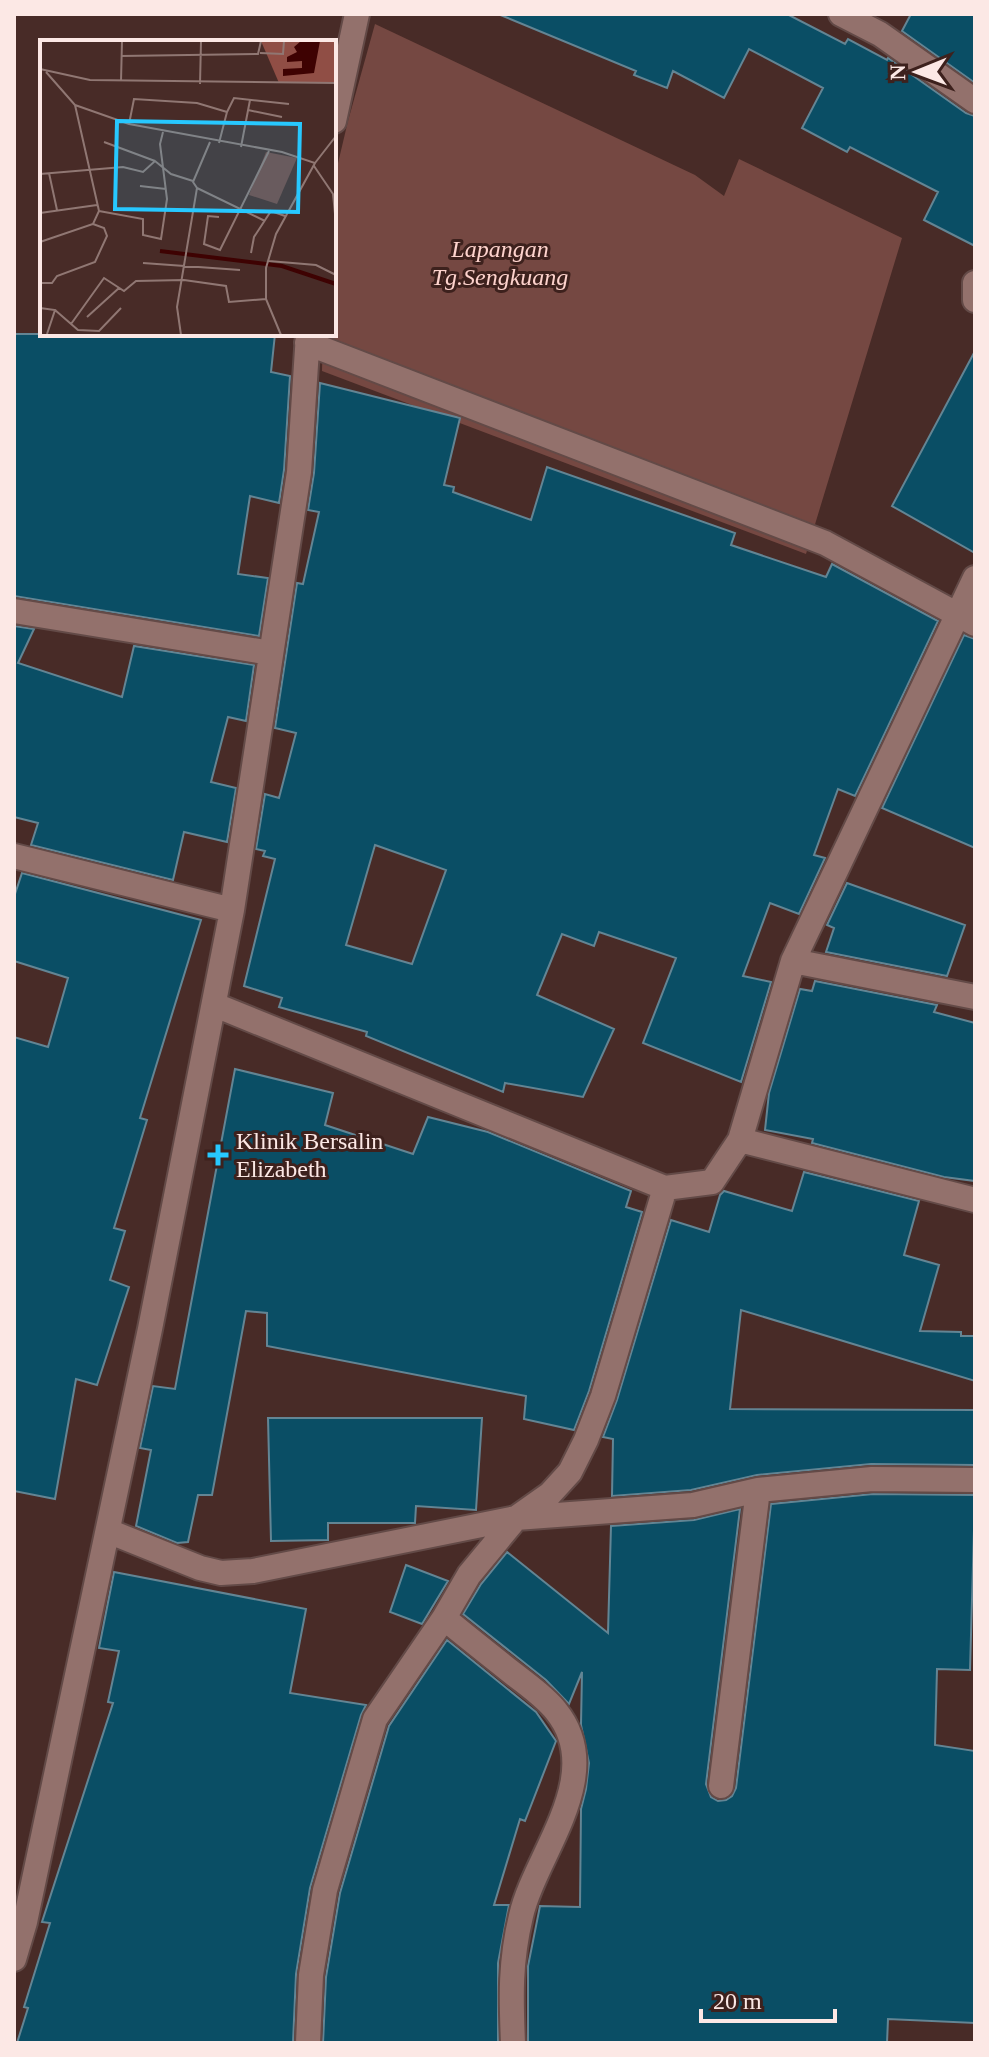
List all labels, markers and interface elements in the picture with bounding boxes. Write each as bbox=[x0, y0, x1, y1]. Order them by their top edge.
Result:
north arrow bbox=[877, 32, 957, 112]
inset map bbox=[40, 40, 336, 336]
text: N bbox=[885, 64, 910, 81]
park label: Lapangan Tg.Sengkuang bbox=[432, 236, 568, 290]
place label: Klinik Bersalin Elizabeth bbox=[236, 1128, 383, 1182]
marker: Klinik Bersalin Elizabeth bbox=[207, 1144, 229, 1166]
scale bar bbox=[701, 1973, 835, 2023]
text: 20 m bbox=[713, 1988, 762, 2014]

